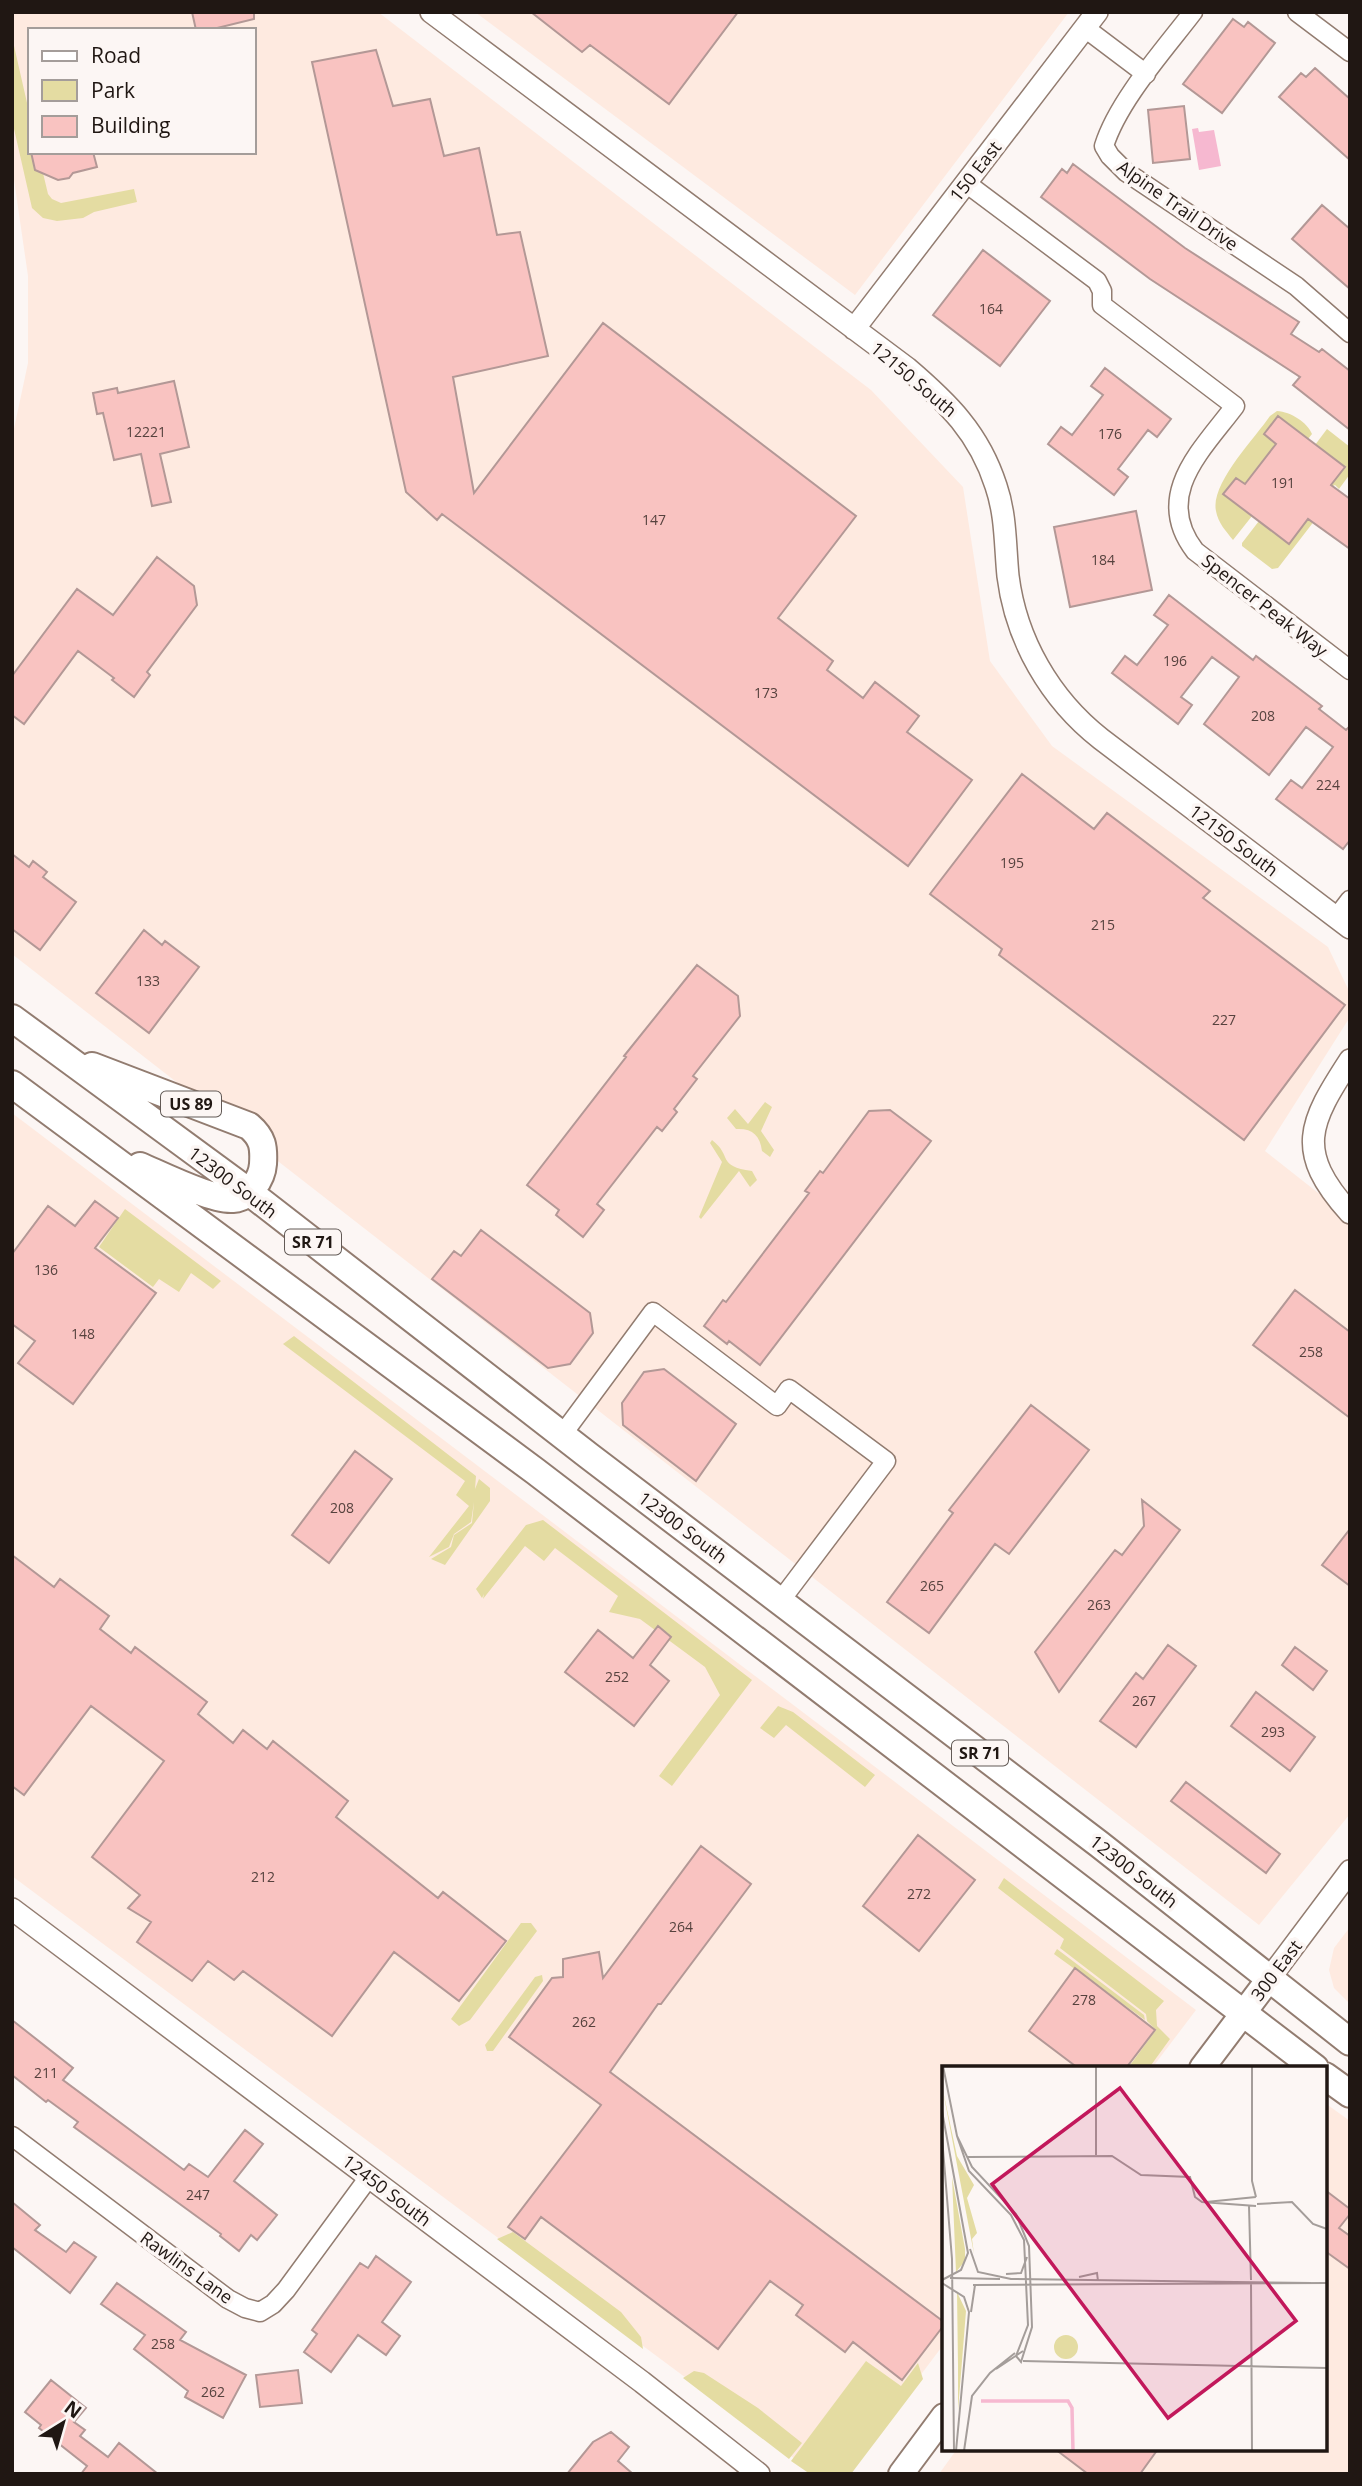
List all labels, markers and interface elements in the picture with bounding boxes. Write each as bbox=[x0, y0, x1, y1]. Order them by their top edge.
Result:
legend bbox=[28, 28, 256, 154]
text: Road bbox=[91, 41, 141, 69]
text: Park bbox=[91, 76, 135, 104]
text: Building bbox=[91, 111, 170, 139]
street label: 150 East bbox=[944, 136, 1006, 206]
street label: Alpine Trail Drive bbox=[1113, 154, 1243, 256]
house number: 164 bbox=[979, 299, 1003, 318]
street label: 12150 South bbox=[866, 336, 962, 422]
house number: 12221 bbox=[126, 422, 166, 441]
house number: 176 bbox=[1098, 424, 1122, 443]
house number: 191 bbox=[1271, 473, 1295, 492]
house number: 147 bbox=[642, 510, 666, 529]
street label: Spencer Peak Way bbox=[1197, 548, 1334, 662]
house number: 184 bbox=[1091, 550, 1115, 569]
house number: 196 bbox=[1163, 651, 1187, 670]
house number: 173 bbox=[754, 683, 778, 702]
house number: 208 bbox=[1251, 706, 1275, 725]
house number: 224 bbox=[1316, 775, 1340, 794]
street label: 12150 South bbox=[1185, 799, 1283, 881]
house number: 195 bbox=[1000, 853, 1024, 872]
house number: 215 bbox=[1091, 915, 1115, 934]
house number: 133 bbox=[136, 971, 160, 990]
house number: 227 bbox=[1212, 1010, 1236, 1029]
road number: US 89 bbox=[161, 1092, 221, 1116]
street label: 12300 South bbox=[184, 1141, 282, 1223]
road number: SR 71 bbox=[285, 1230, 341, 1254]
house number: 136 bbox=[34, 1260, 58, 1279]
house number: 148 bbox=[71, 1324, 95, 1343]
house number: 258 bbox=[1299, 1342, 1323, 1361]
street label: 12300 South bbox=[634, 1486, 732, 1568]
house number: 208 bbox=[330, 1498, 354, 1517]
house number: 265 bbox=[920, 1576, 944, 1595]
house number: 263 bbox=[1087, 1595, 1111, 1614]
house number: 252 bbox=[605, 1667, 629, 1686]
house number: 267 bbox=[1132, 1691, 1156, 1710]
house number: 293 bbox=[1261, 1722, 1285, 1741]
road number: SR 71 bbox=[952, 1740, 1008, 1765]
street label: 12300 South bbox=[1085, 1829, 1183, 1913]
house number: 212 bbox=[251, 1867, 275, 1886]
house number: 272 bbox=[907, 1884, 931, 1903]
house number: 264 bbox=[669, 1917, 693, 1936]
street label: 300 East bbox=[1245, 1935, 1307, 2005]
house number: 278 bbox=[1072, 1990, 1096, 2009]
house number: 262 bbox=[572, 2012, 596, 2031]
house number: 211 bbox=[34, 2063, 58, 2082]
inset map bbox=[942, 2066, 1327, 2451]
street label: 12450 South bbox=[338, 2149, 436, 2231]
house number: 247 bbox=[186, 2185, 210, 2204]
street label: Rawlins Lane bbox=[136, 2225, 238, 2309]
house number: 258 bbox=[151, 2334, 175, 2353]
house number: 262 bbox=[201, 2382, 225, 2401]
north arrow bbox=[28, 2388, 98, 2458]
text: N bbox=[59, 2394, 87, 2424]

